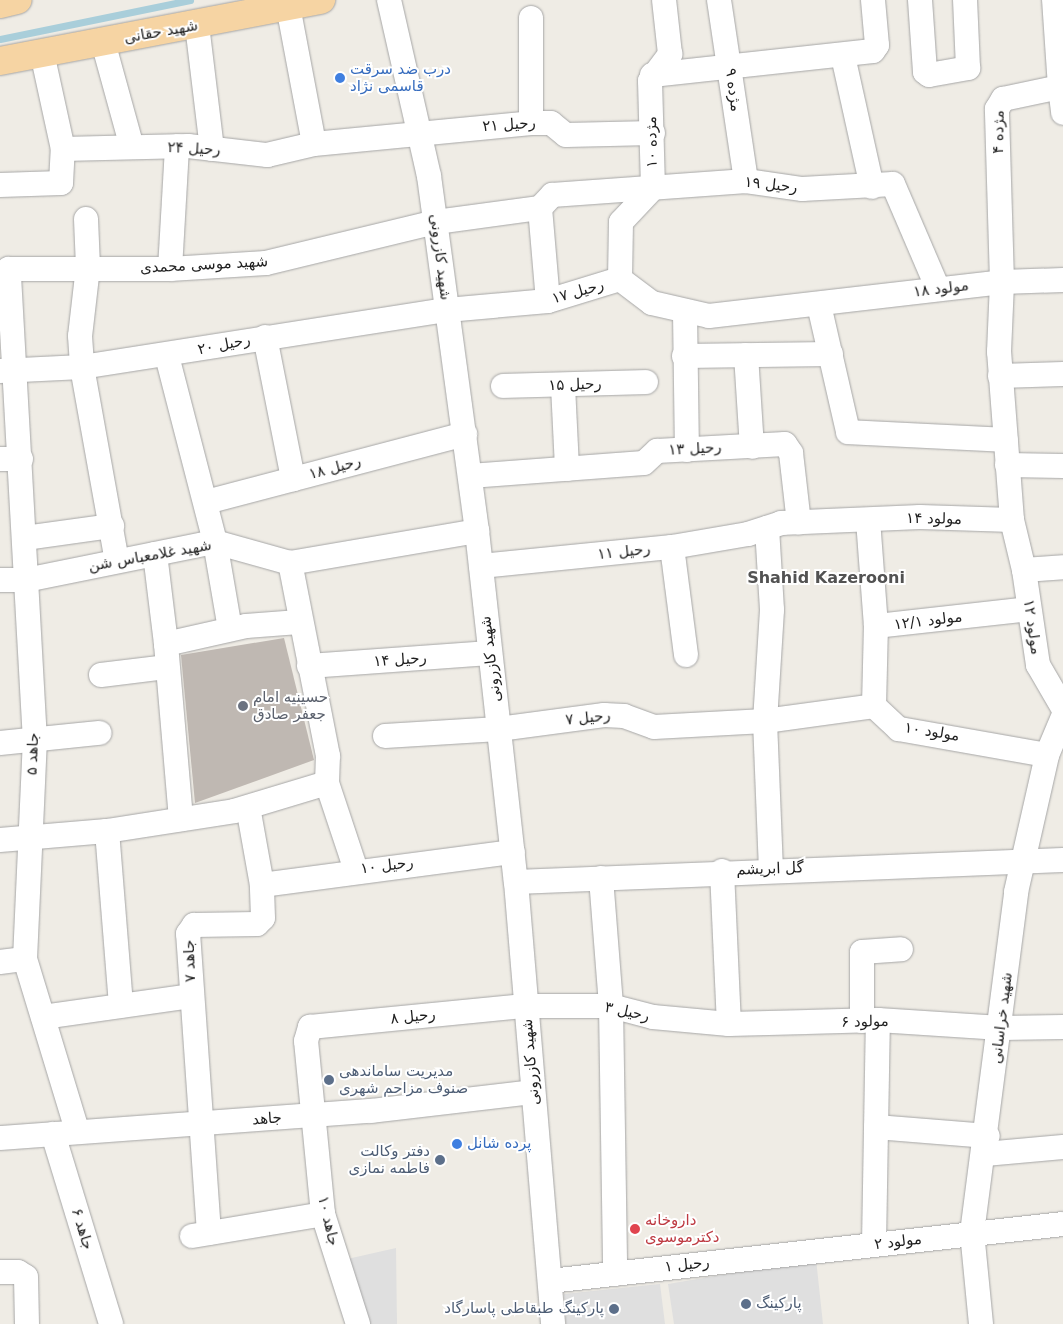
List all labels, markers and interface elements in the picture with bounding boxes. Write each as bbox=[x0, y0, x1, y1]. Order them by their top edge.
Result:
street label: شهید حقانی bbox=[123, 17, 199, 47]
place label: درب ضد سرقت قاسمی نژاد bbox=[350, 60, 451, 95]
street label: مژده ۹ bbox=[721, 67, 745, 113]
marker: درب ضد سرقت قاسمی نژاد bbox=[334, 72, 346, 84]
street label: مژده ۴ bbox=[990, 110, 1008, 154]
street label: رحیل ۲۱ bbox=[482, 114, 536, 136]
street label: مژده ۱۰ bbox=[643, 116, 661, 168]
street label: رحیل ۲۴ bbox=[167, 139, 221, 159]
street label: رحیل ۱۹ bbox=[744, 173, 798, 197]
street label: شهید کازرونی bbox=[426, 213, 454, 301]
street label: شهید موسی محمدی bbox=[139, 253, 269, 277]
street label: رحیل ۱۷ bbox=[550, 276, 606, 308]
street label: مولود ۱۸ bbox=[912, 277, 970, 301]
street label: رحیل ۲۰ bbox=[196, 331, 252, 359]
street label: رحیل ۱۵ bbox=[548, 375, 602, 395]
street label: رحیل ۱۳ bbox=[668, 439, 722, 459]
street label: رحیل ۱۸ bbox=[307, 452, 363, 484]
street label: مولود ۱۴ bbox=[906, 510, 962, 528]
street label: شهید غلامعباس شن bbox=[87, 536, 213, 576]
street label: رحیل ۱۱ bbox=[597, 540, 651, 564]
district label: Shahid Kazerooni bbox=[747, 568, 905, 588]
street label: مولود ۱۲ bbox=[1019, 598, 1045, 656]
street label: مولود ۱۲/۱ bbox=[893, 608, 963, 634]
street label: شهید کازرونی bbox=[477, 615, 505, 703]
street label: رحیل ۱۴ bbox=[373, 649, 427, 671]
place label: حسینیه امام جعفر صادق bbox=[253, 688, 328, 723]
marker: حسینیه امام جعفر صادق bbox=[237, 700, 249, 712]
street label: رحیل ۷ bbox=[565, 707, 611, 729]
street label: مولود ۱۰ bbox=[903, 719, 961, 745]
street label: جاهد ۵ bbox=[23, 732, 43, 776]
street label: رحیل ۱۰ bbox=[359, 854, 415, 878]
street label: گل ابریشم bbox=[736, 859, 804, 879]
street label: جاهد ۷ bbox=[180, 939, 200, 983]
street label: شهید خراسانی bbox=[987, 971, 1017, 1065]
street label: رحیل ۳ bbox=[603, 998, 651, 1026]
street label: رحیل ۸ bbox=[390, 1006, 436, 1028]
street label: مولود ۶ bbox=[841, 1013, 889, 1031]
street label: شهید کازرونی bbox=[518, 1018, 544, 1106]
place label: مدیریت ساماندهی صنوف مزاحم شهری bbox=[339, 1062, 468, 1097]
marker: مدیریت ساماندهی صنوف مزاحم شهری bbox=[323, 1074, 335, 1086]
street label: جاهد bbox=[252, 1109, 282, 1129]
place label: پرده شانل bbox=[467, 1135, 531, 1153]
marker: پرده شانل bbox=[451, 1138, 463, 1150]
place label: دفتر وکالت فاطمه نمازی bbox=[348, 1142, 430, 1177]
marker: دفتر وکالت فاطمه نمازی bbox=[434, 1154, 446, 1166]
street label: جاهد ۱۰ bbox=[314, 1194, 342, 1248]
street label: جاهد ۶ bbox=[67, 1206, 97, 1252]
place label: داروخانه دکترموسوی bbox=[645, 1211, 719, 1246]
marker: داروخانه دکترموسوی bbox=[629, 1223, 641, 1235]
street label: مولود ۲ bbox=[873, 1230, 923, 1254]
street label: رحیل ۱ bbox=[664, 1254, 710, 1276]
place label: پارکینگ bbox=[756, 1295, 802, 1313]
marker: پارکینگ bbox=[740, 1298, 752, 1310]
place label: پارکینگ طبقاطی پاسارگاد bbox=[444, 1300, 604, 1318]
marker: پارکینگ طبقاطی پاسارگاد bbox=[608, 1303, 620, 1315]

